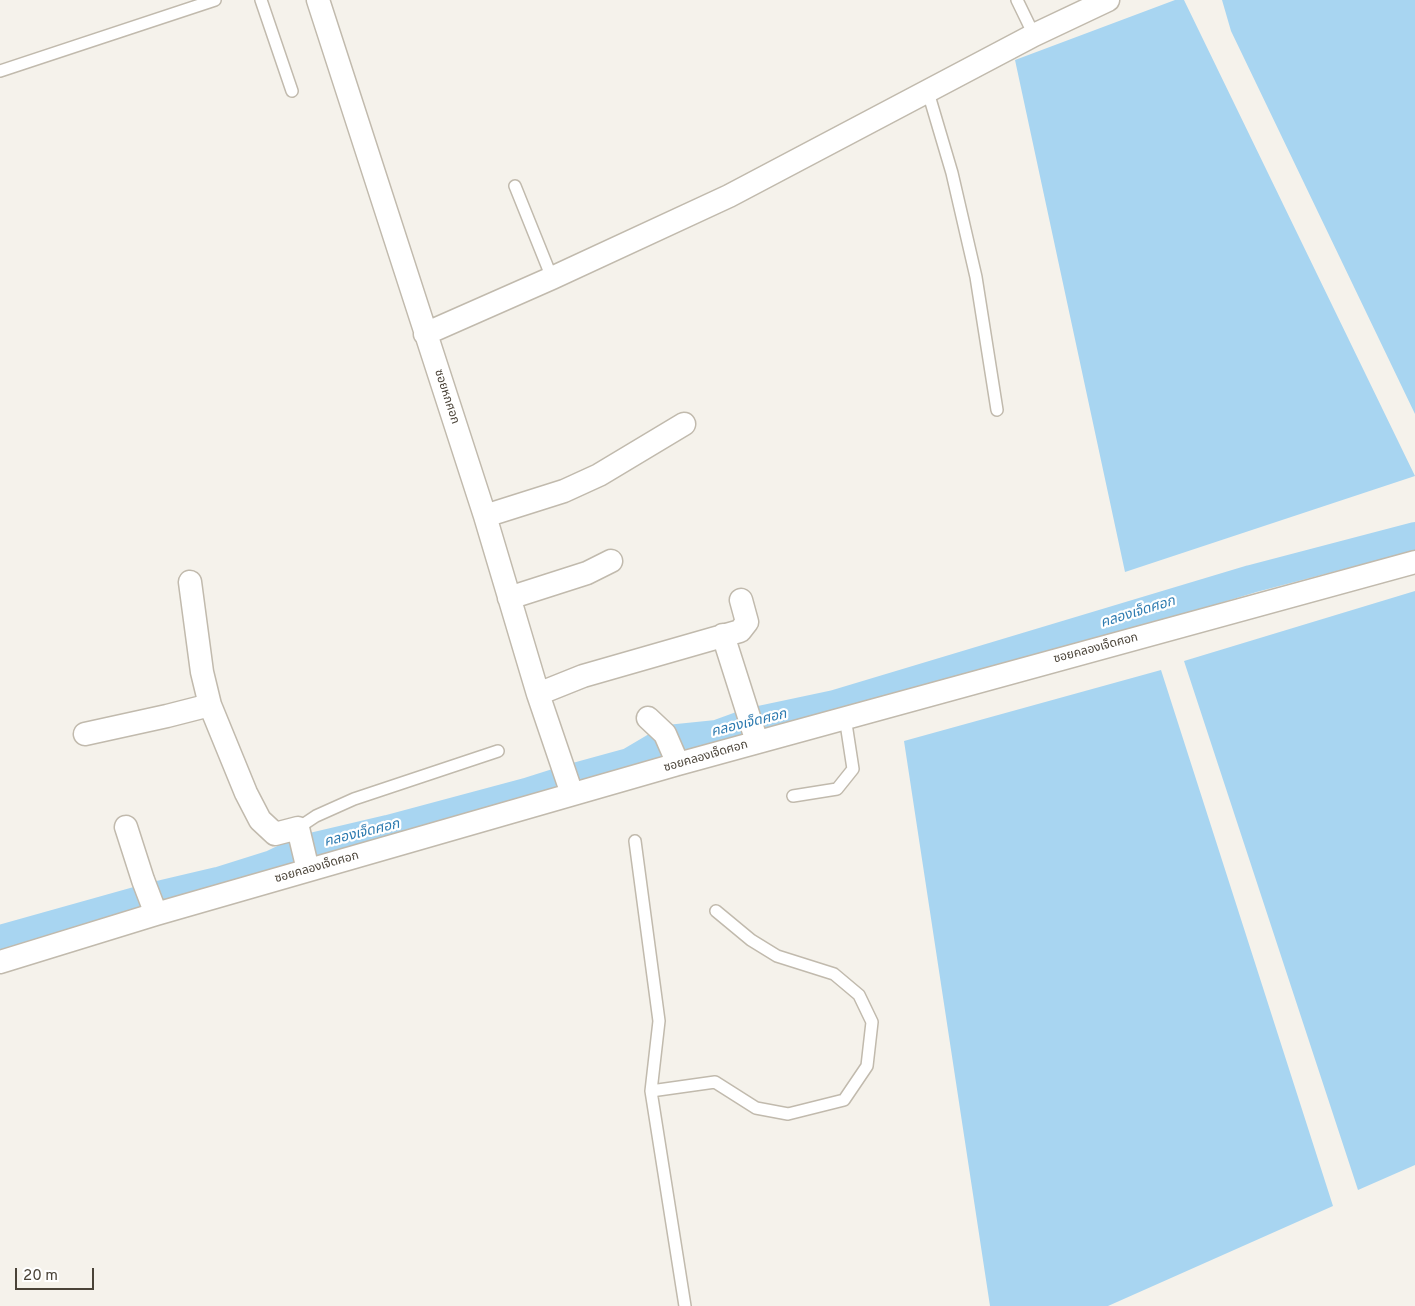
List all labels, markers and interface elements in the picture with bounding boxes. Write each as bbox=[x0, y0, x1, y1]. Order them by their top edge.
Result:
street label: ซอยหกศอก bbox=[430, 368, 462, 426]
water label: คลองเจ็ดศอก bbox=[1099, 594, 1177, 632]
street label: ซอยคลองเจ็ดศอก bbox=[1052, 631, 1140, 667]
water label: คลองเจ็ดศอก bbox=[710, 707, 788, 741]
street label: ซอยคลองเจ็ดศอก bbox=[662, 738, 750, 776]
water label: คลองเจ็ดศอก bbox=[323, 817, 401, 851]
street label: ซอยคลองเจ็ดศอก bbox=[273, 849, 361, 887]
scale bar bbox=[18, 1258, 96, 1290]
text: 20 m bbox=[23, 1267, 58, 1286]

